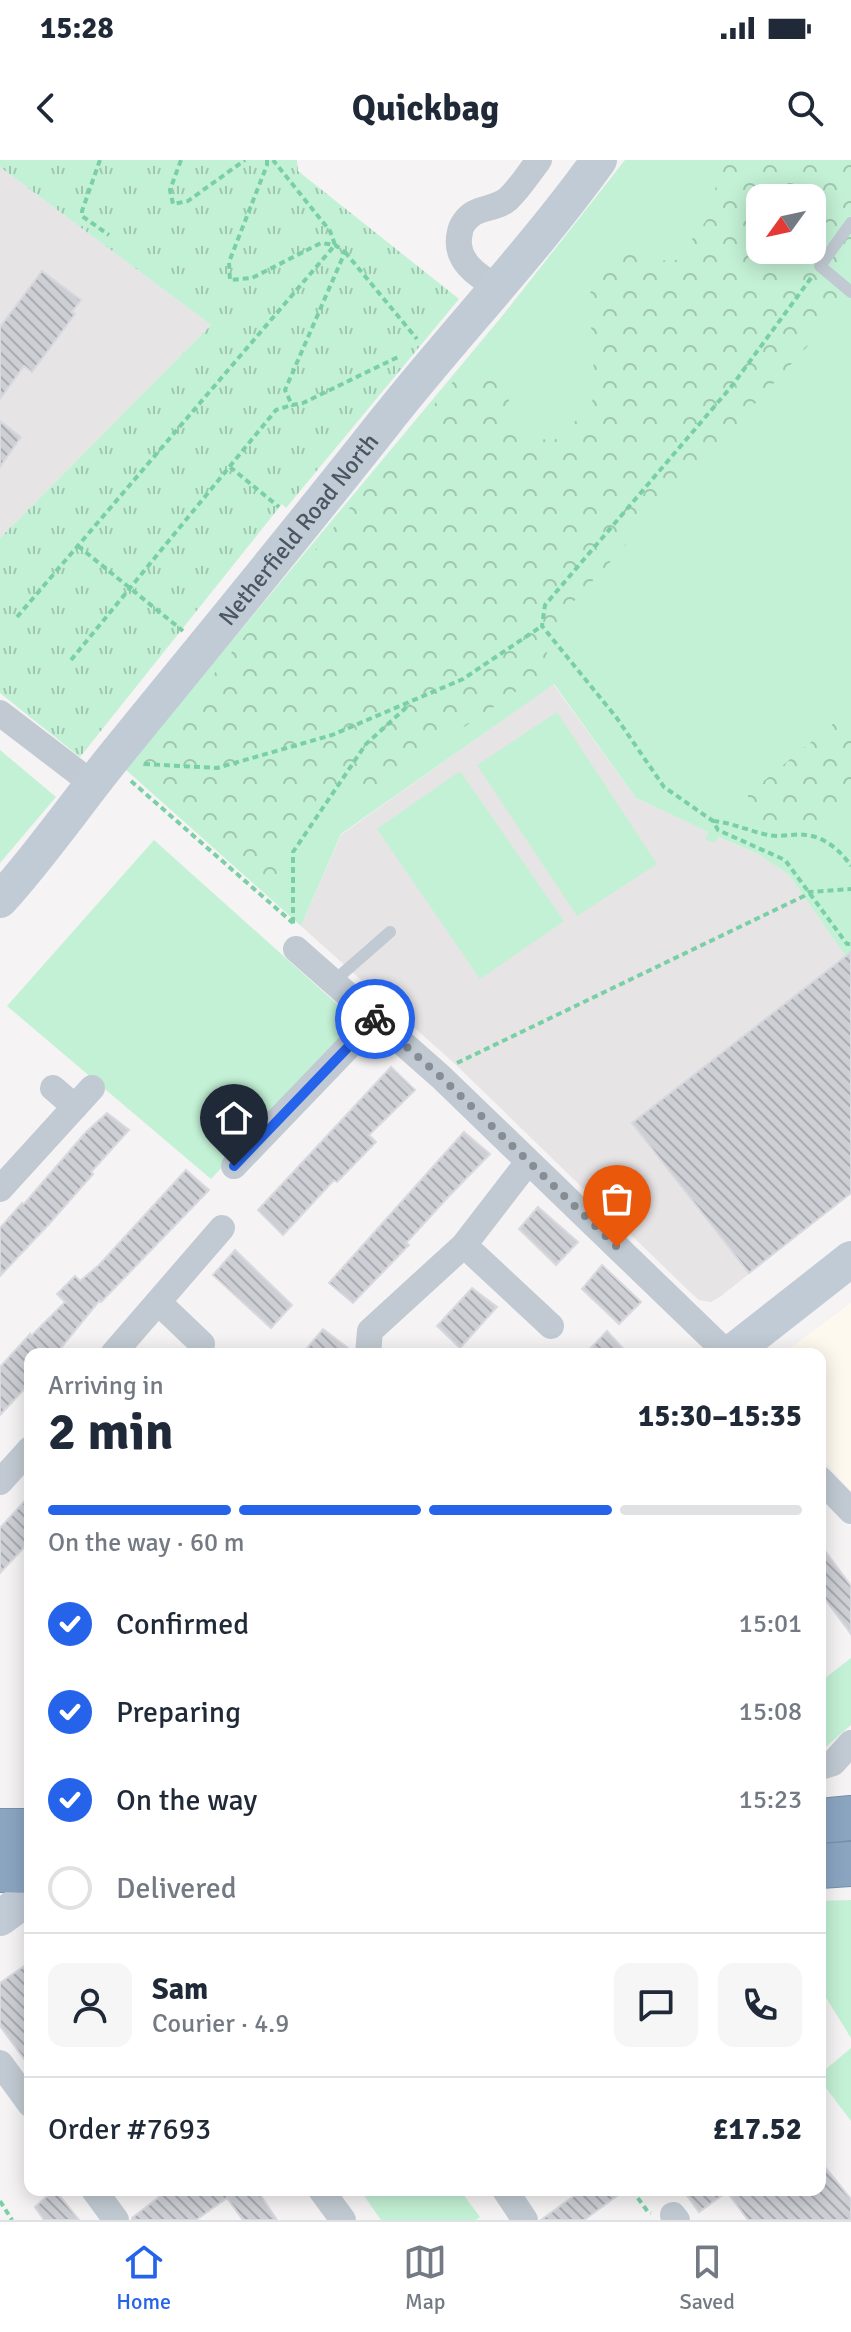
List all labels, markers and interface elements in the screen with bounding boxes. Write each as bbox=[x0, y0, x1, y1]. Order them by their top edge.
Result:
text: 15:28 bbox=[40, 10, 114, 47]
icon: back bbox=[24, 86, 68, 130]
text: Quickbag bbox=[352, 86, 499, 131]
icon: search bbox=[783, 86, 827, 130]
north arrow bbox=[746, 184, 826, 264]
map controls bbox=[746, 184, 826, 264]
street label: Netherfield Road North bbox=[212, 427, 385, 632]
courier bbox=[335, 979, 415, 1059]
icon: bike bbox=[353, 997, 397, 1041]
pin bbox=[200, 1084, 268, 1166]
icon: home bbox=[212, 1096, 256, 1140]
pin bbox=[583, 1165, 651, 1247]
icon: bag bbox=[595, 1177, 639, 1221]
text: Arriving in bbox=[48, 1370, 164, 1402]
text: 15:30–15:35 bbox=[638, 1398, 802, 1435]
text: 2 min bbox=[48, 1400, 174, 1464]
text: On the way · 60 m bbox=[48, 1527, 244, 1559]
icon: check bbox=[48, 1602, 92, 1646]
text: Confirmed bbox=[116, 1606, 249, 1643]
text: 15:01 bbox=[739, 1608, 802, 1640]
icon: check bbox=[48, 1690, 92, 1734]
text: Preparing bbox=[116, 1694, 241, 1731]
text: 15:08 bbox=[739, 1696, 802, 1728]
icon: check bbox=[48, 1778, 92, 1822]
text: On the way bbox=[116, 1782, 257, 1819]
text: 15:23 bbox=[739, 1784, 802, 1816]
text: Delivered bbox=[116, 1870, 237, 1907]
button: person bbox=[48, 1963, 132, 2047]
button: chat bbox=[614, 1963, 698, 2047]
button: phone bbox=[718, 1963, 802, 2047]
text: Sam bbox=[152, 1971, 208, 2008]
text: Courier · 4.9 bbox=[152, 2008, 289, 2040]
text: Order #7693 bbox=[48, 2111, 211, 2148]
text: £17.52 bbox=[712, 2111, 802, 2148]
tab: Home bbox=[116, 2240, 171, 2315]
tab: Map bbox=[403, 2240, 447, 2315]
tab: Saved bbox=[679, 2240, 735, 2315]

